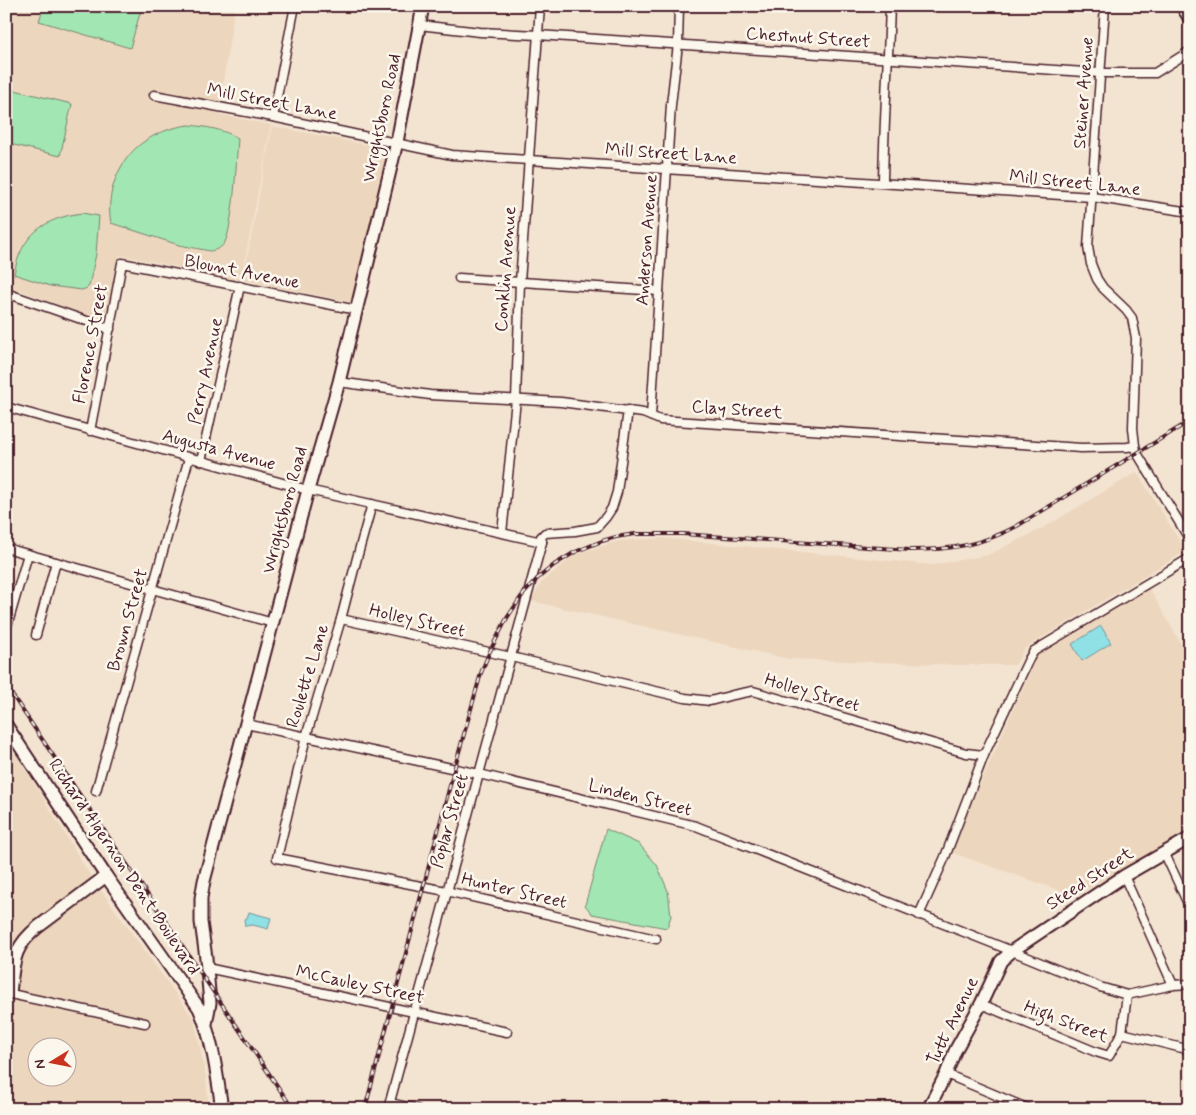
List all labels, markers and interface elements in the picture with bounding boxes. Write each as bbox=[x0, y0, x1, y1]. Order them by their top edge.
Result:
street label: Chestnut Street bbox=[745, 22, 871, 54]
street label: Steiner Avenue bbox=[1068, 36, 1100, 150]
street label: Wrightsboro Road bbox=[357, 52, 408, 185]
street label: Mill Street Lane bbox=[205, 78, 339, 126]
street label: Mill Street Lane bbox=[604, 137, 738, 171]
street label: Mill Street Lane bbox=[1008, 164, 1142, 202]
street label: Anderson Avenue bbox=[630, 173, 664, 306]
street label: Conklin Avenue bbox=[490, 205, 522, 333]
street label: Blount Avenue bbox=[182, 249, 302, 295]
street label: Florence Street bbox=[68, 282, 114, 406]
street label: Perry Avenue bbox=[183, 315, 229, 427]
street label: Clay Street bbox=[691, 395, 784, 425]
street label: Augusta Avenue bbox=[160, 423, 278, 477]
street label: Wrightsboro Road bbox=[256, 444, 314, 576]
street label: Brown Street bbox=[102, 566, 154, 674]
street label: Holley Street bbox=[367, 598, 468, 644]
street label: Roulette Lane bbox=[281, 621, 335, 731]
street label: Holley Street bbox=[762, 668, 863, 718]
street label: Richard Algernon Dent Boulevard bbox=[42, 754, 206, 980]
street label: Poplar Street bbox=[425, 771, 475, 871]
street label: Linden Street bbox=[586, 774, 694, 822]
street label: Steed Street bbox=[1042, 842, 1139, 916]
street label: Hunter Street bbox=[459, 867, 569, 915]
street label: McCauley Street bbox=[294, 960, 426, 1010]
street label: Tutt Avenue bbox=[921, 973, 985, 1069]
street label: High Street bbox=[1020, 995, 1112, 1051]
north arrow bbox=[28, 1038, 78, 1088]
text: N bbox=[31, 1058, 50, 1070]

